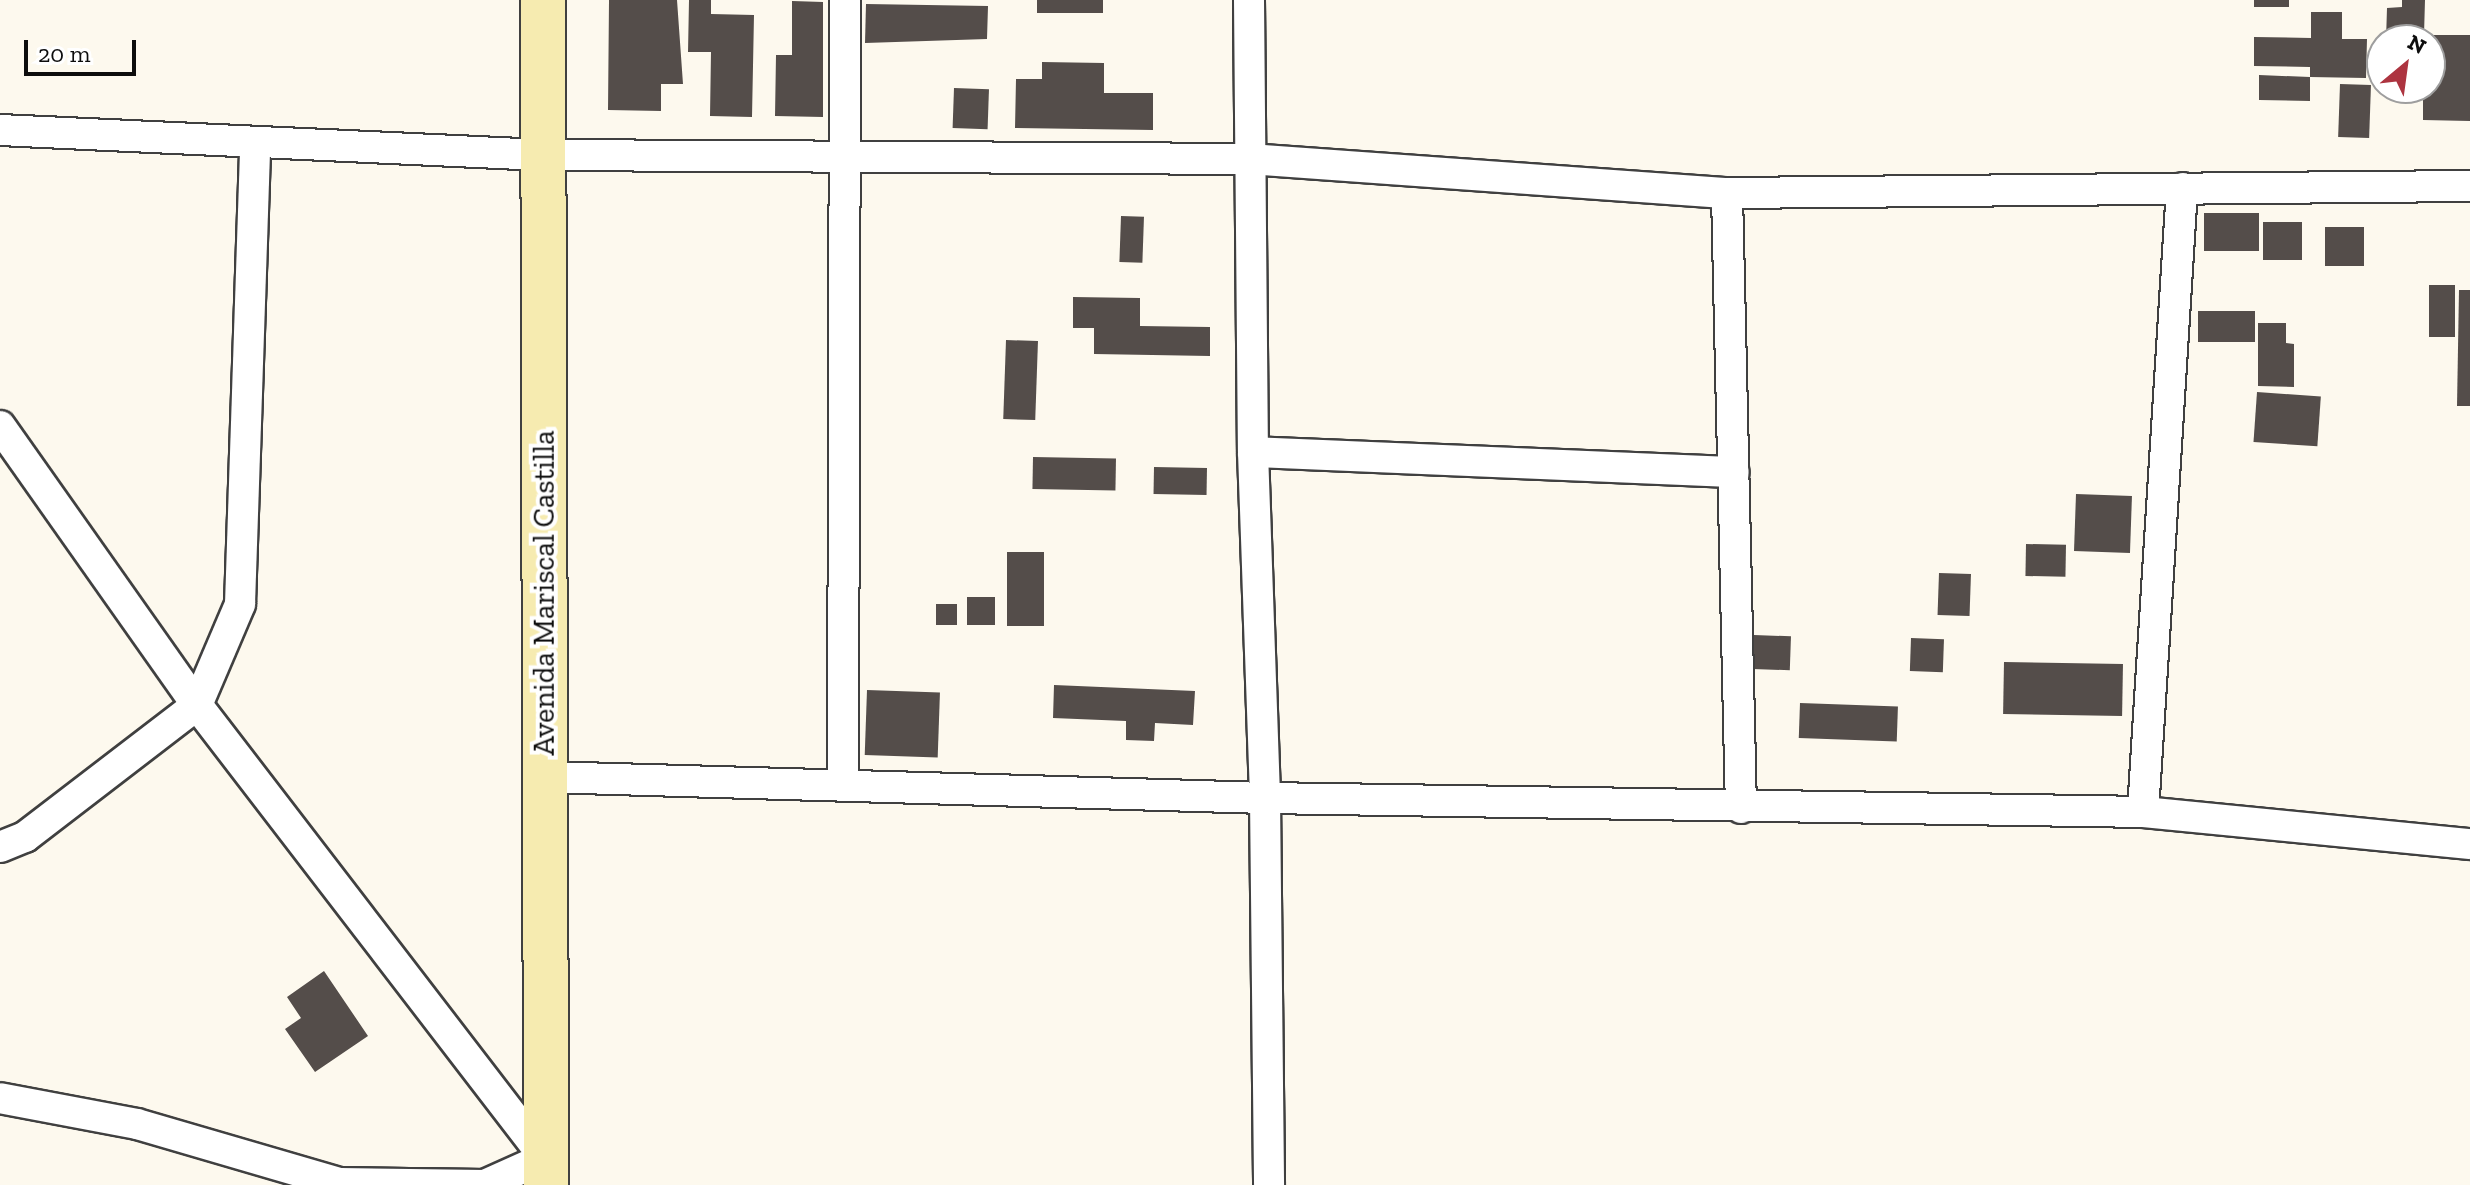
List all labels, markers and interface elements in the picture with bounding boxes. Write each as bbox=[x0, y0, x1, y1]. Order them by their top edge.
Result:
scale bar bbox=[28, 24, 140, 74]
north arrow bbox=[2366, 24, 2446, 104]
text: N bbox=[2403, 28, 2431, 60]
text: 20 m bbox=[38, 39, 90, 68]
street label: Avenida Mariscal Castilla bbox=[526, 430, 562, 756]

